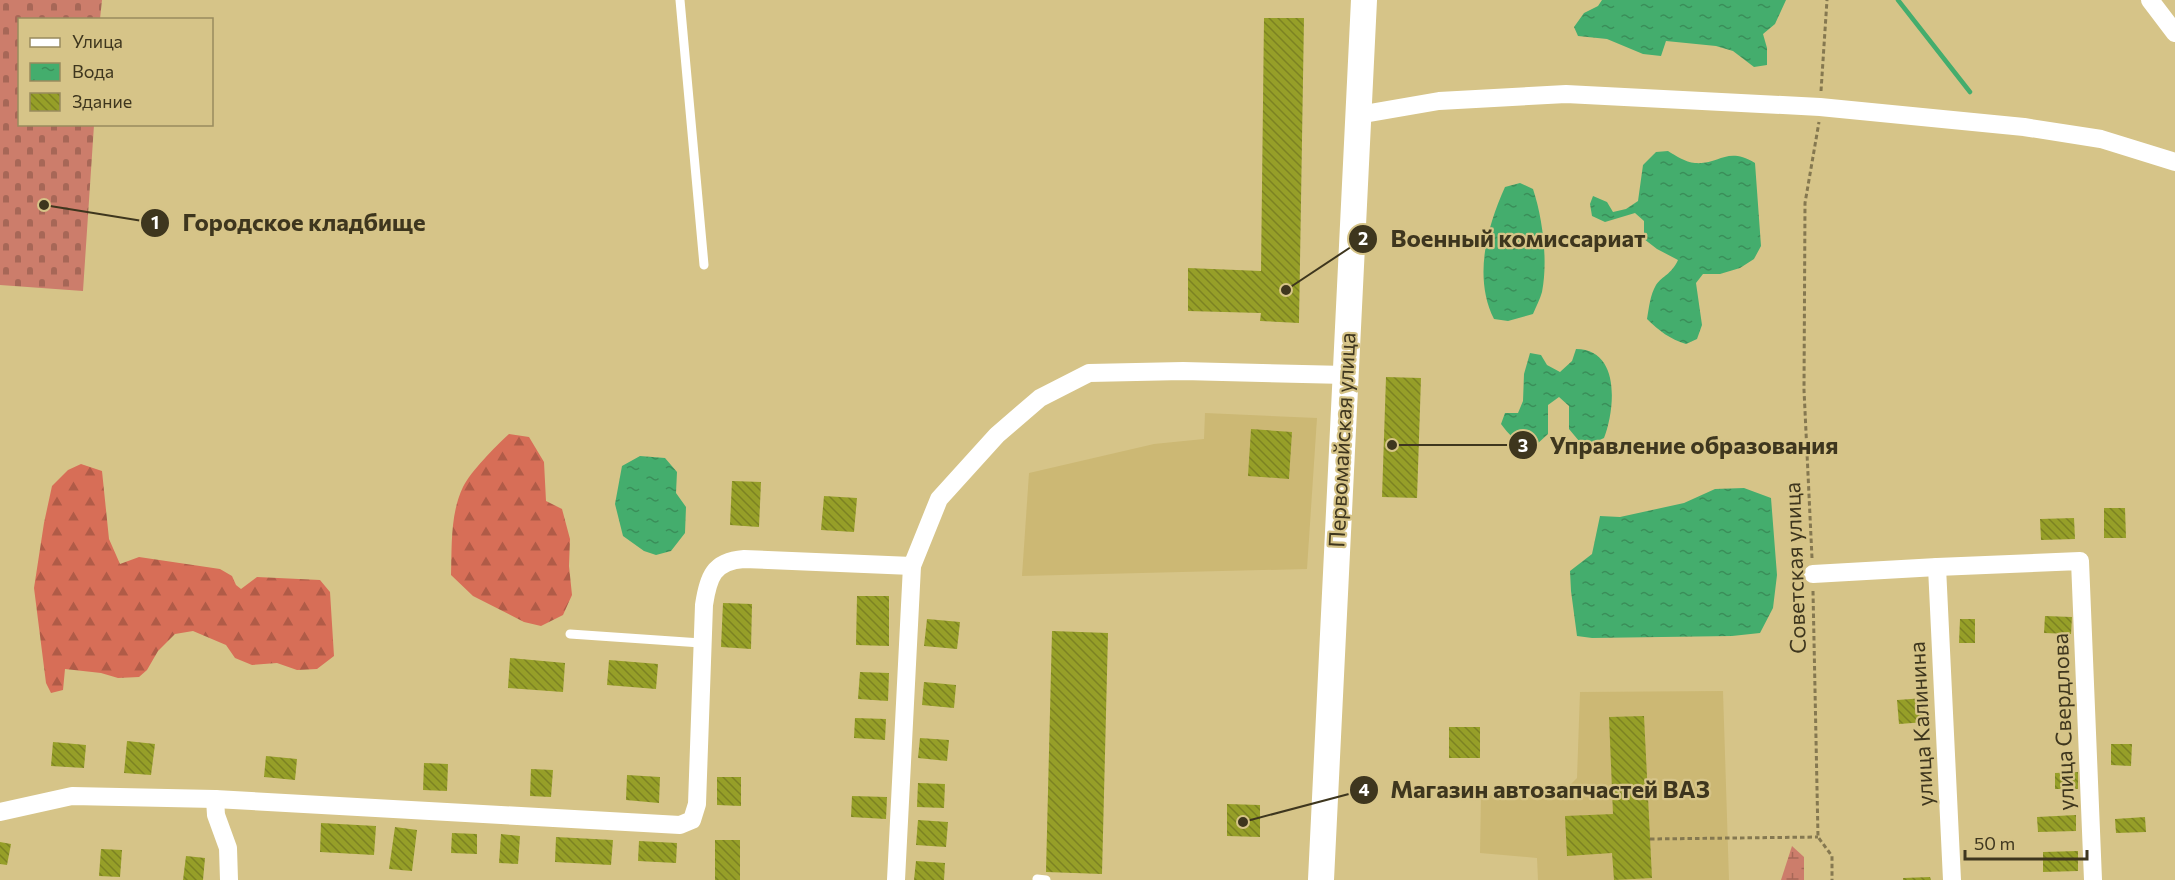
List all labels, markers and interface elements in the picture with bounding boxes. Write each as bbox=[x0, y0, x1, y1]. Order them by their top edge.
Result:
legend bbox=[18, 18, 213, 126]
text: Улица bbox=[72, 30, 123, 52]
text: Вода bbox=[72, 60, 114, 82]
text: Здание bbox=[72, 90, 132, 112]
callout: Городское кладбище bbox=[140, 202, 437, 244]
text: Городское кладбище bbox=[182, 207, 426, 236]
text: 1 bbox=[151, 211, 159, 233]
callout: Военный комиссариат bbox=[1348, 218, 1657, 260]
text: Военный комиссариат bbox=[1390, 223, 1646, 252]
text: 2 bbox=[1358, 227, 1368, 249]
street label: Первомайская улица bbox=[1322, 332, 1361, 548]
callout: Управление образования bbox=[1508, 424, 1851, 466]
text: Управление образования bbox=[1549, 430, 1839, 459]
text: 3 bbox=[1518, 434, 1528, 456]
street label: Советская улица bbox=[1778, 482, 1811, 654]
street label: улица Свердлова bbox=[2046, 633, 2079, 811]
street label: улица Калинина bbox=[1903, 641, 1938, 807]
callout: Магазин автозапчастей ВАЗ bbox=[1349, 769, 1722, 811]
text: Магазин автозапчастей ВАЗ bbox=[1390, 774, 1710, 803]
text: 4 bbox=[1358, 778, 1370, 800]
scale bar bbox=[1965, 823, 2086, 861]
text: 50 m bbox=[1974, 832, 2015, 854]

